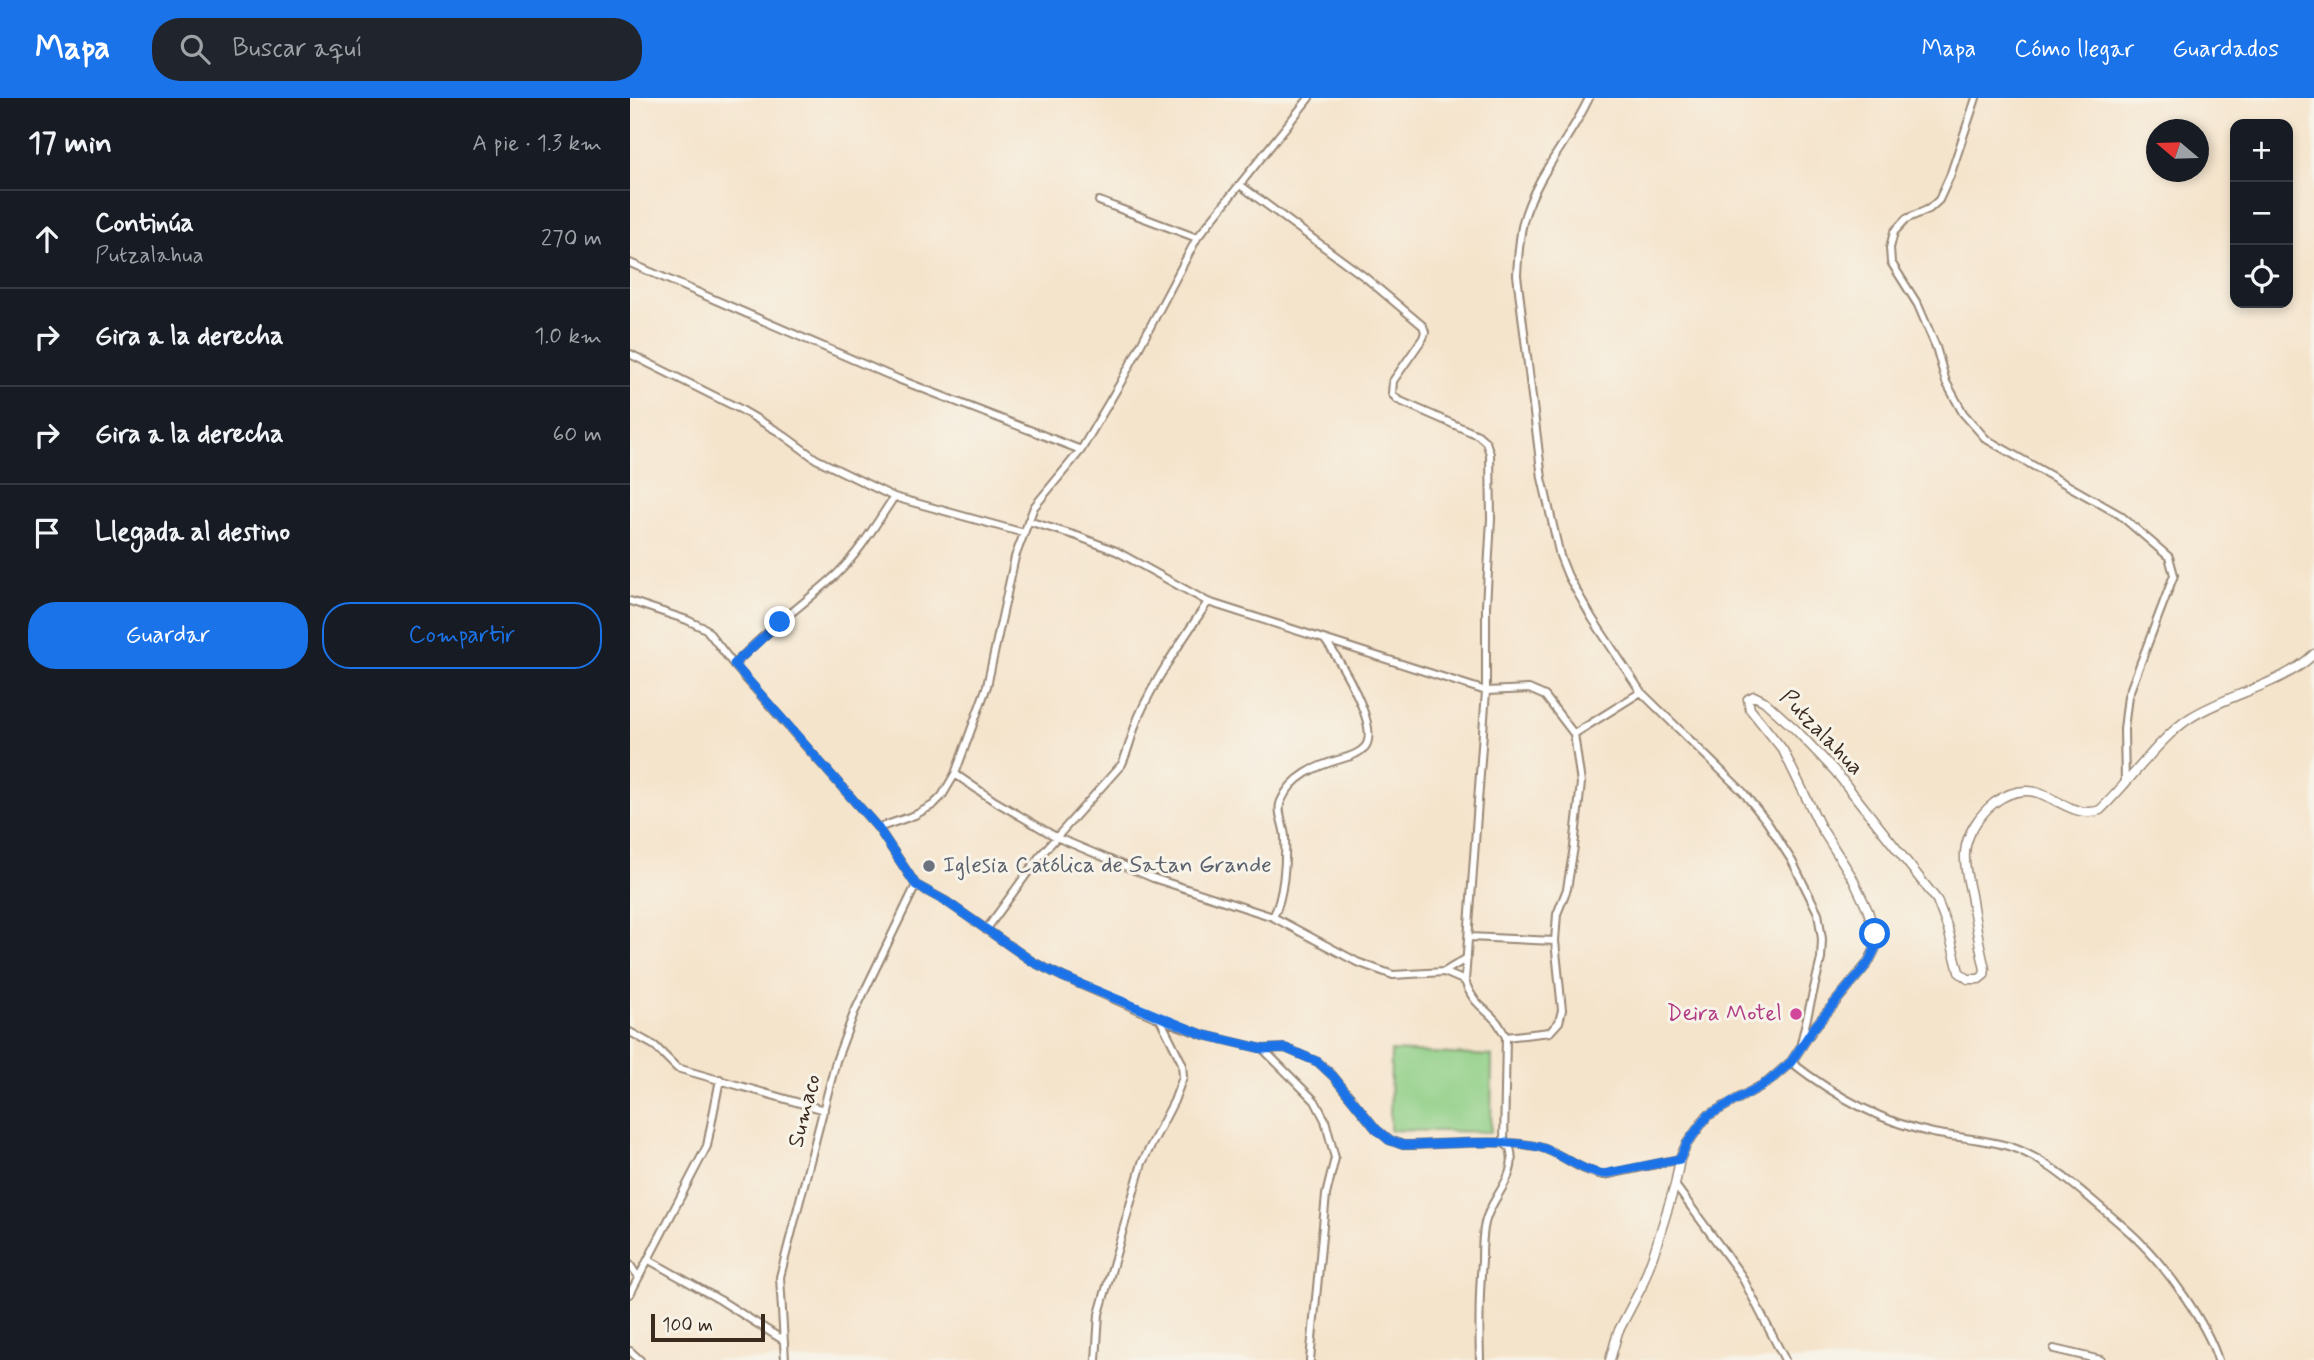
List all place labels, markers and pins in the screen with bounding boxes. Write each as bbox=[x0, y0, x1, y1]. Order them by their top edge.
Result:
place label: Iglesia Católica de Satan Grande bbox=[943, 851, 1272, 881]
marker: Iglesia Católica de Satan Grande bbox=[921, 858, 937, 874]
place label: Deira Motel bbox=[1666, 999, 1782, 1029]
marker: Deira Motel bbox=[1788, 1006, 1804, 1022]

